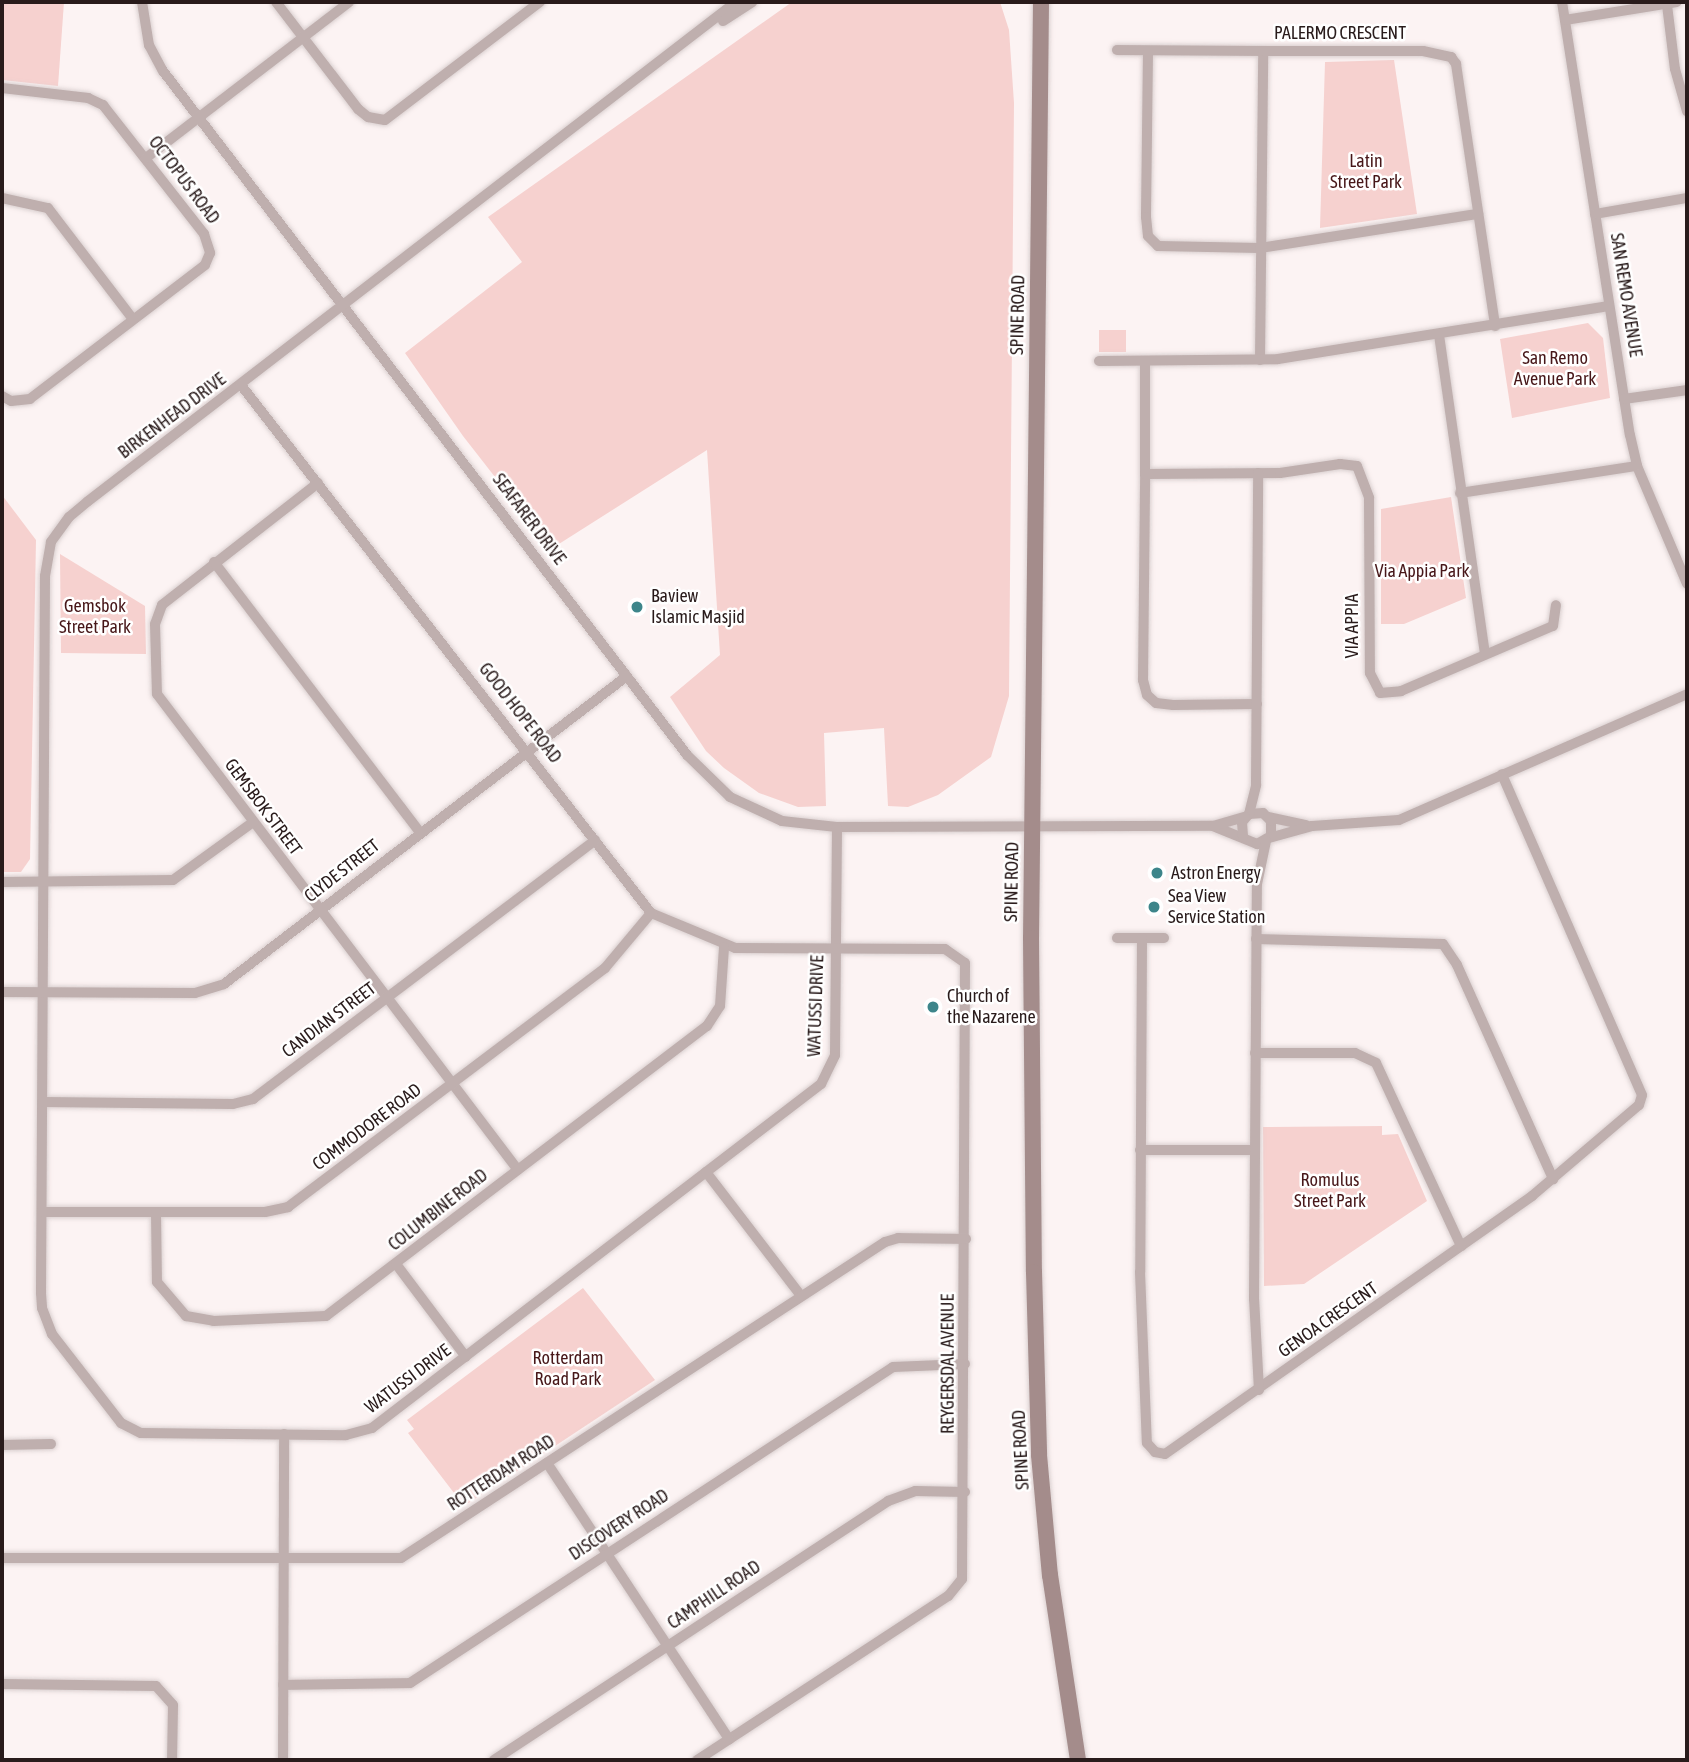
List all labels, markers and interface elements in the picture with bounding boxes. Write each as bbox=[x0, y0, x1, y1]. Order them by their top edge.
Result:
street label: PALERMO CRESCENT bbox=[1274, 22, 1406, 44]
street label: OCTOPUS ROAD bbox=[144, 132, 224, 228]
park label: Latin Street Park bbox=[1330, 151, 1402, 194]
street label: SAN REMO AVENUE bbox=[1606, 232, 1646, 358]
street label: SPINE ROAD bbox=[1007, 275, 1029, 355]
park label: San Remo Avenue Park bbox=[1514, 348, 1596, 390]
street label: BIRKENHEAD DRIVE bbox=[114, 369, 230, 463]
street label: SEAFARER DRIVE bbox=[488, 469, 570, 569]
park label: Via Appia Park bbox=[1375, 560, 1469, 582]
place label: Baview Islamic Masjid bbox=[651, 586, 745, 628]
street label: VIA APPIA bbox=[1341, 594, 1363, 658]
park label: Gemsbok Street Park bbox=[59, 596, 131, 638]
marker: Baview Islamic Masjid bbox=[629, 599, 645, 615]
street label: GOOD HOPE ROAD bbox=[474, 659, 566, 767]
street label: GEMSBOK STREET bbox=[220, 755, 306, 859]
street label: CLYDE STREET bbox=[300, 835, 384, 907]
street label: SPINE ROAD bbox=[1001, 842, 1023, 922]
place label: Astron Energy bbox=[1171, 862, 1261, 884]
marker: Astron Energy bbox=[1149, 865, 1165, 881]
place label: Sea View Service Station bbox=[1168, 886, 1266, 928]
marker: Sea View Service Station bbox=[1146, 899, 1162, 915]
street label: WATUSSI DRIVE bbox=[803, 955, 829, 1057]
street label: CANDIAN STREET bbox=[278, 978, 380, 1062]
place label: Church of the Nazarene bbox=[947, 986, 1036, 1028]
marker: Church of the Nazarene bbox=[925, 999, 941, 1015]
street label: COMMODORE ROAD bbox=[308, 1079, 426, 1175]
street label: COLUMBINE ROAD bbox=[384, 1165, 492, 1255]
park label: Romulus Street Park bbox=[1294, 1170, 1366, 1212]
street label: GENOA CRESCENT bbox=[1274, 1278, 1382, 1362]
street label: REYGERSDAL AVENUE bbox=[937, 1294, 959, 1434]
street label: WATUSSI DRIVE bbox=[361, 1340, 455, 1418]
park label: Rotterdam Road Park bbox=[533, 1348, 603, 1390]
street label: SPINE ROAD bbox=[1008, 1410, 1034, 1490]
street label: ROTTERDAM ROAD bbox=[443, 1430, 559, 1516]
street label: DISCOVERY ROAD bbox=[565, 1485, 673, 1565]
street label: CAMPHILL ROAD bbox=[663, 1556, 765, 1634]

